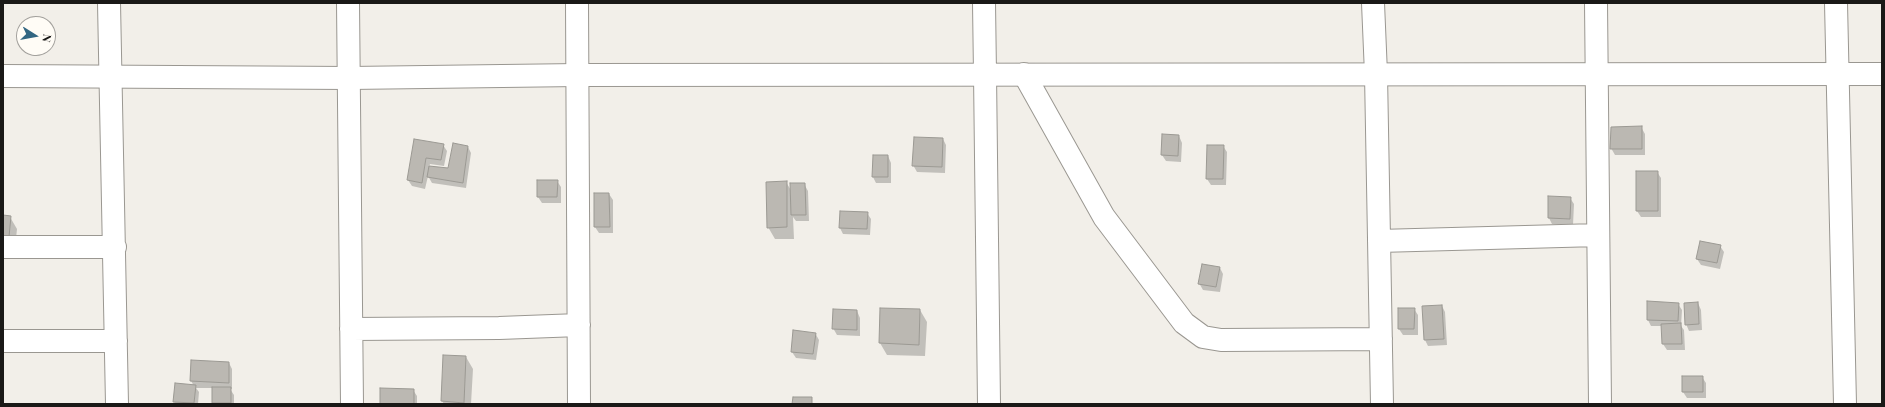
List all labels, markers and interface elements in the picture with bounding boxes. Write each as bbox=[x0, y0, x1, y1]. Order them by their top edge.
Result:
north arrow bbox=[16, 16, 56, 56]
text: N bbox=[39, 33, 55, 44]

